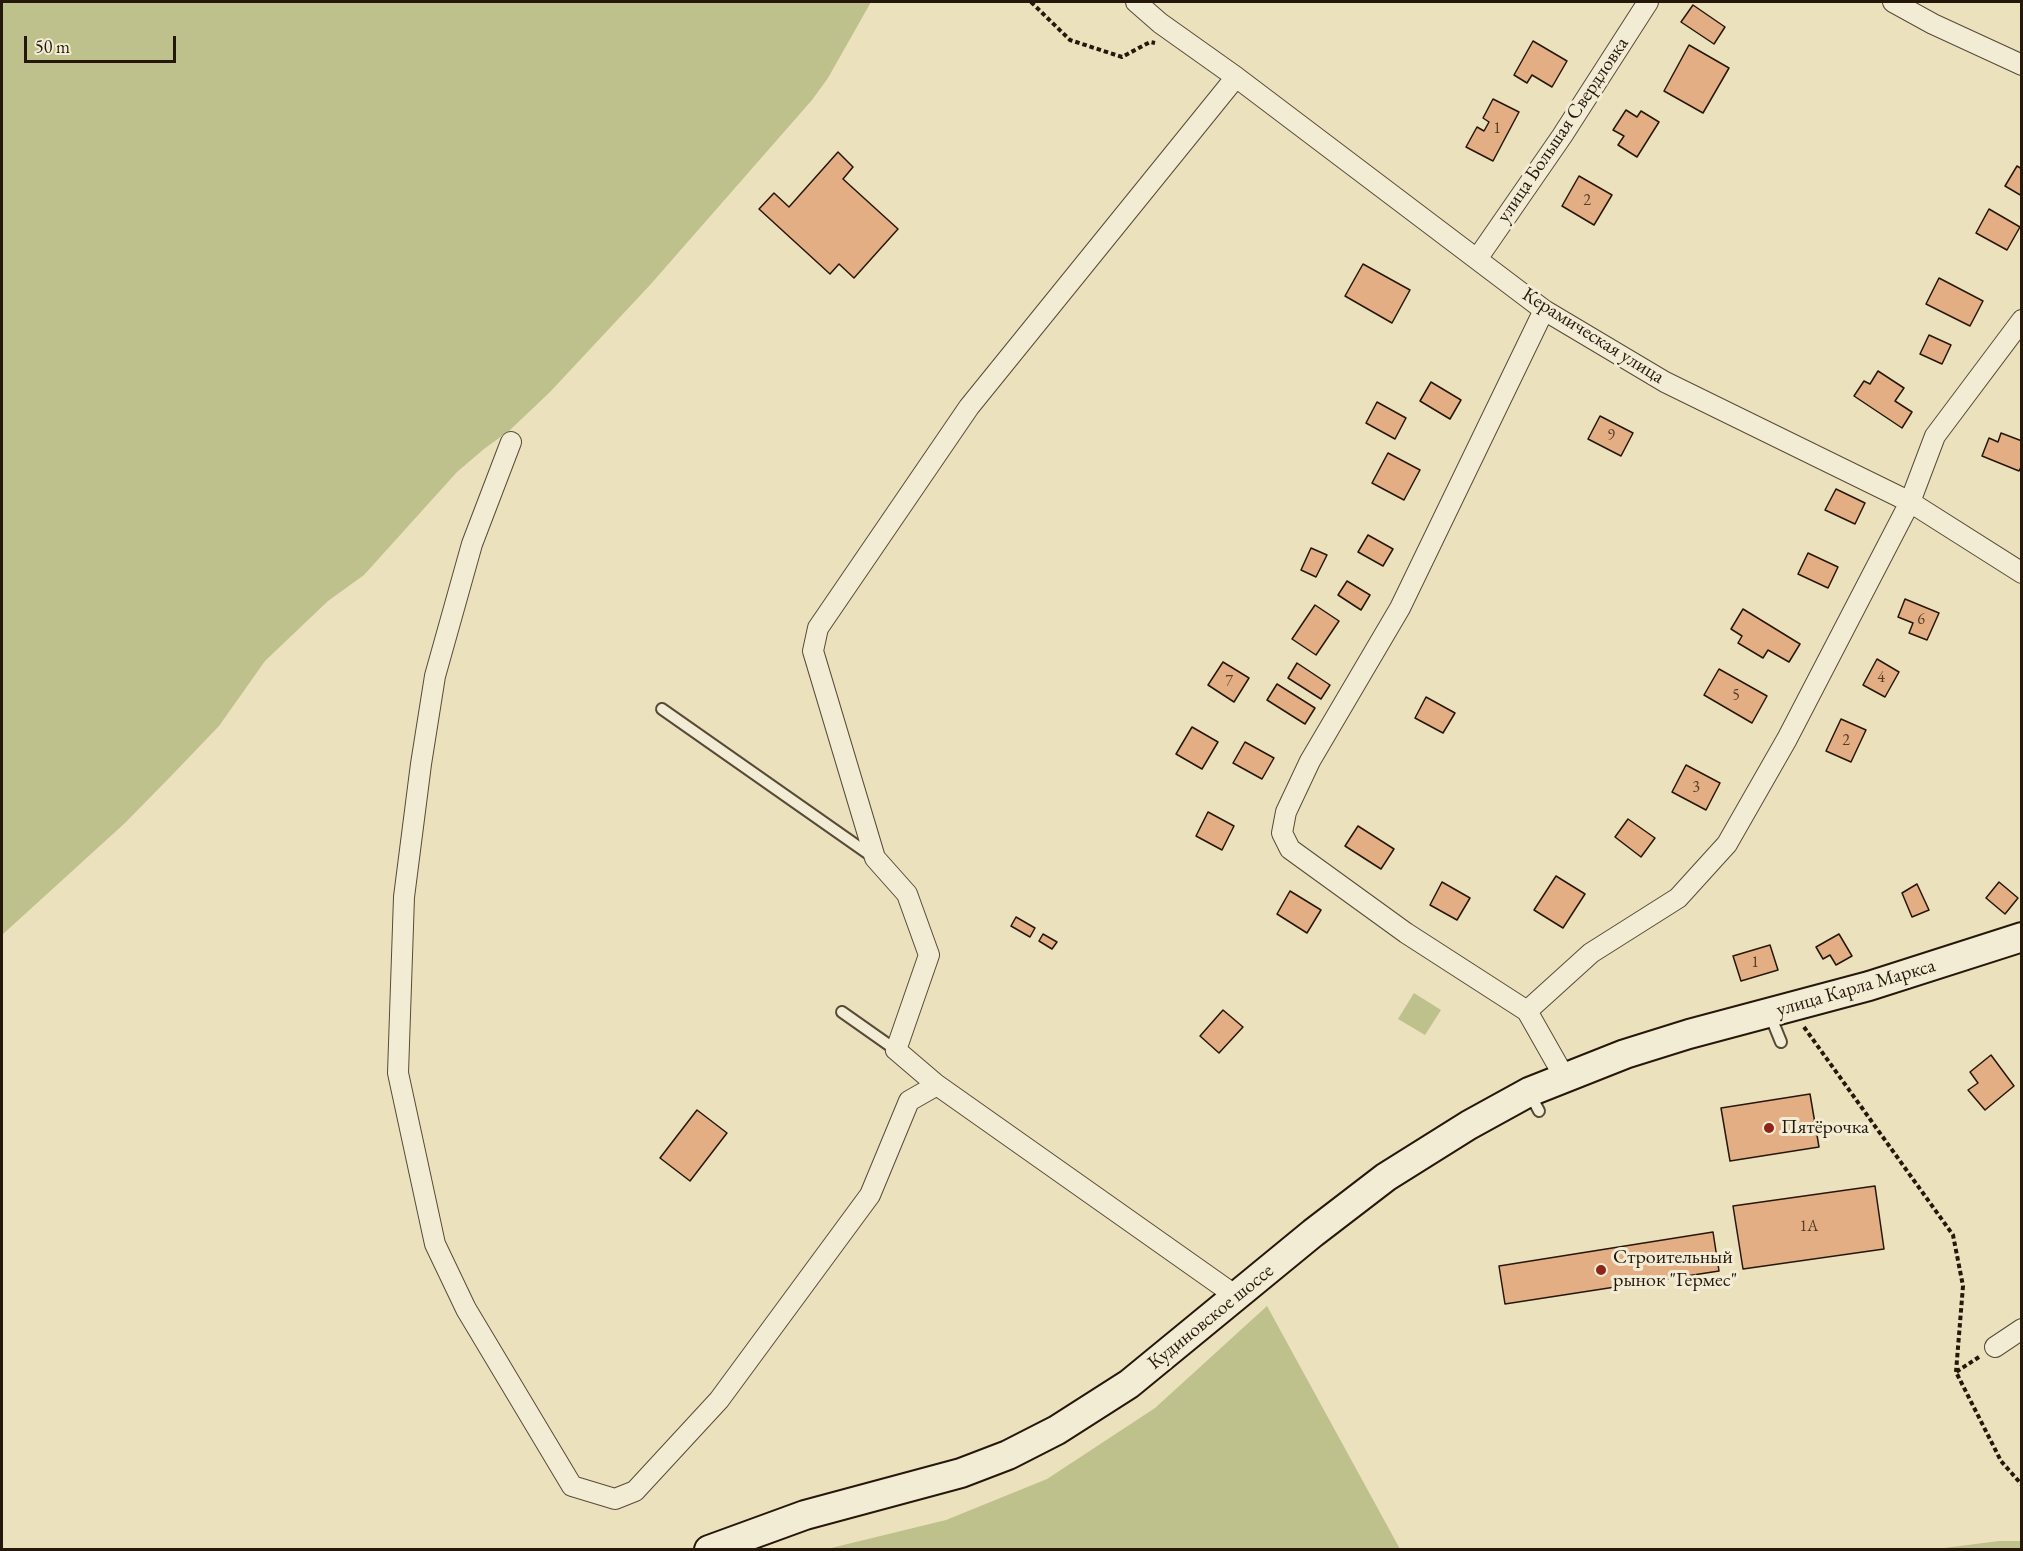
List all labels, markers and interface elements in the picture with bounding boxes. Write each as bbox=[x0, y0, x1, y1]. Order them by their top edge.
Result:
scale bar bbox=[27, 24, 178, 62]
street label: улица Большая Свердловка bbox=[1492, 33, 1634, 227]
text: 50 m bbox=[35, 35, 70, 58]
house number: 1 bbox=[1493, 119, 1501, 139]
house number: 2 bbox=[1583, 191, 1591, 211]
street label: Керамическая улица bbox=[1518, 283, 1668, 389]
house number: 9 bbox=[1607, 426, 1615, 446]
house number: 6 bbox=[1917, 610, 1925, 630]
house number: 4 bbox=[1877, 668, 1885, 688]
house number: 7 bbox=[1225, 672, 1233, 692]
house number: 5 bbox=[1732, 686, 1740, 706]
house number: 2 bbox=[1842, 731, 1850, 751]
house number: 3 bbox=[1692, 778, 1700, 798]
house number: 1 bbox=[1751, 953, 1759, 973]
street label: улица Карла Маркса bbox=[1774, 954, 1938, 1022]
place label: Пятёрочка bbox=[1781, 1116, 1869, 1140]
marker: Пятёрочка bbox=[1762, 1121, 1776, 1135]
house number: 1А bbox=[1800, 1217, 1818, 1237]
place label: Строительный рынок "Гермес" bbox=[1613, 1246, 1737, 1293]
street label: Кудиновское шоссе bbox=[1143, 1259, 1279, 1375]
marker: Строительный рынок "Гермес" bbox=[1594, 1263, 1608, 1277]

